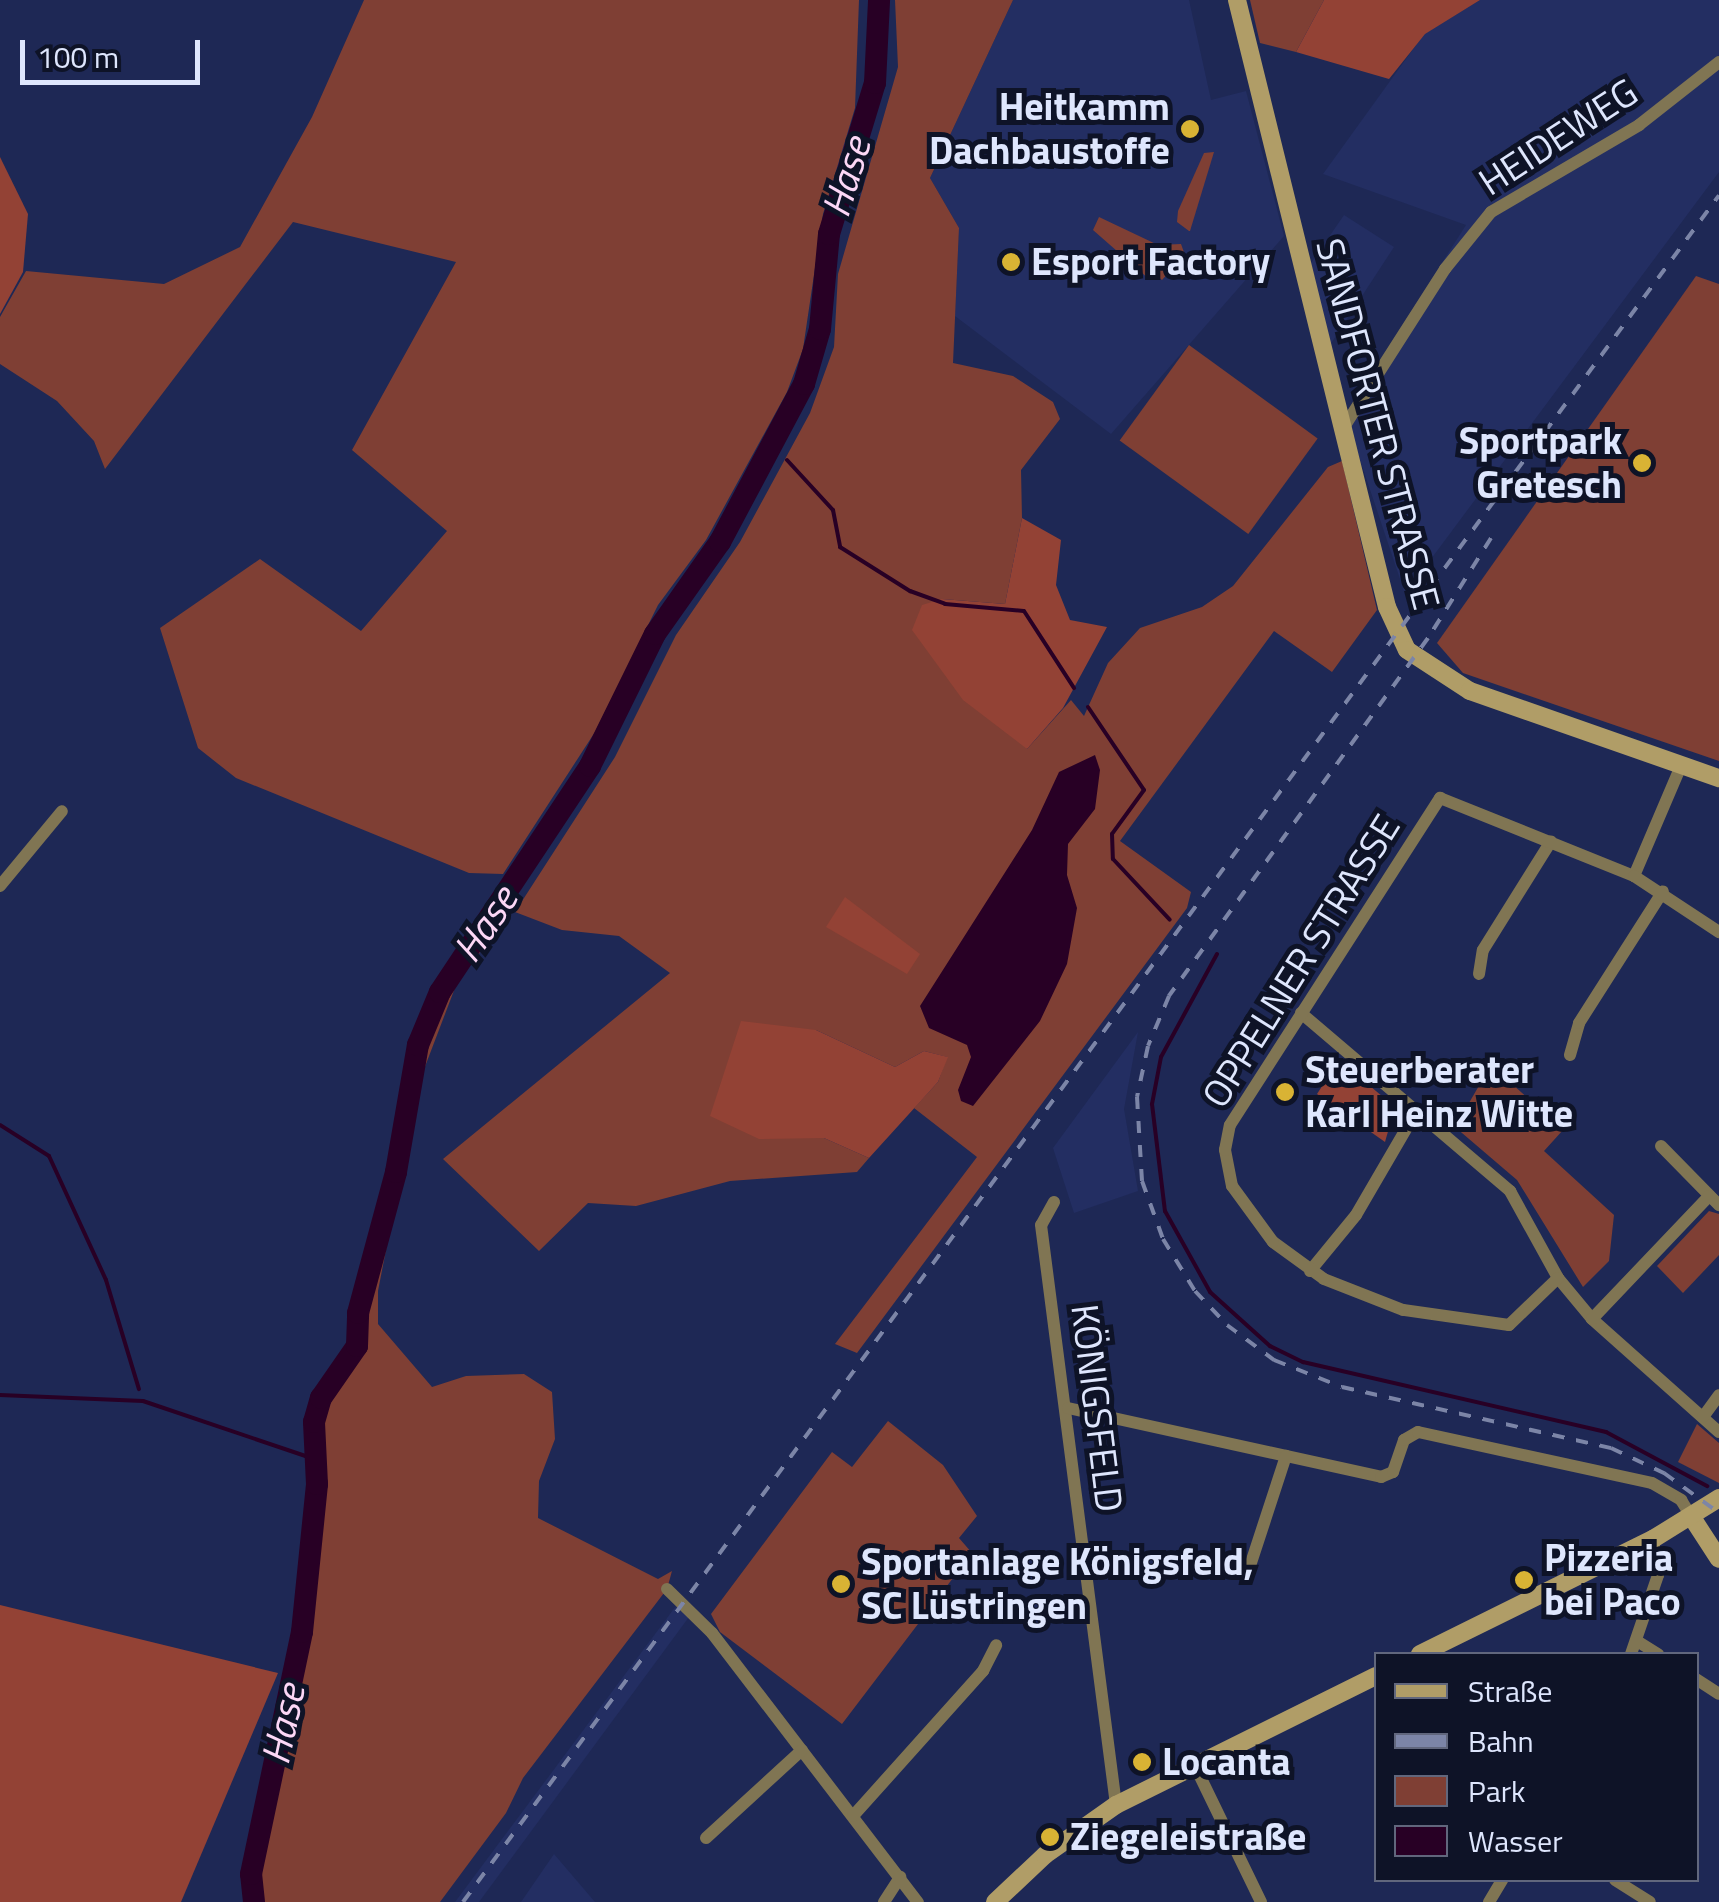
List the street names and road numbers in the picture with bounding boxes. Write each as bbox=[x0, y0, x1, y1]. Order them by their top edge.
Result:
street label: HEIDEWEG bbox=[1470, 69, 1646, 205]
street label: SANDFORTER STRASSE bbox=[1307, 234, 1449, 614]
street label: OPPELNER STRASSE bbox=[1193, 806, 1409, 1116]
street label: KÖNIGSFELD bbox=[1062, 1302, 1132, 1514]

